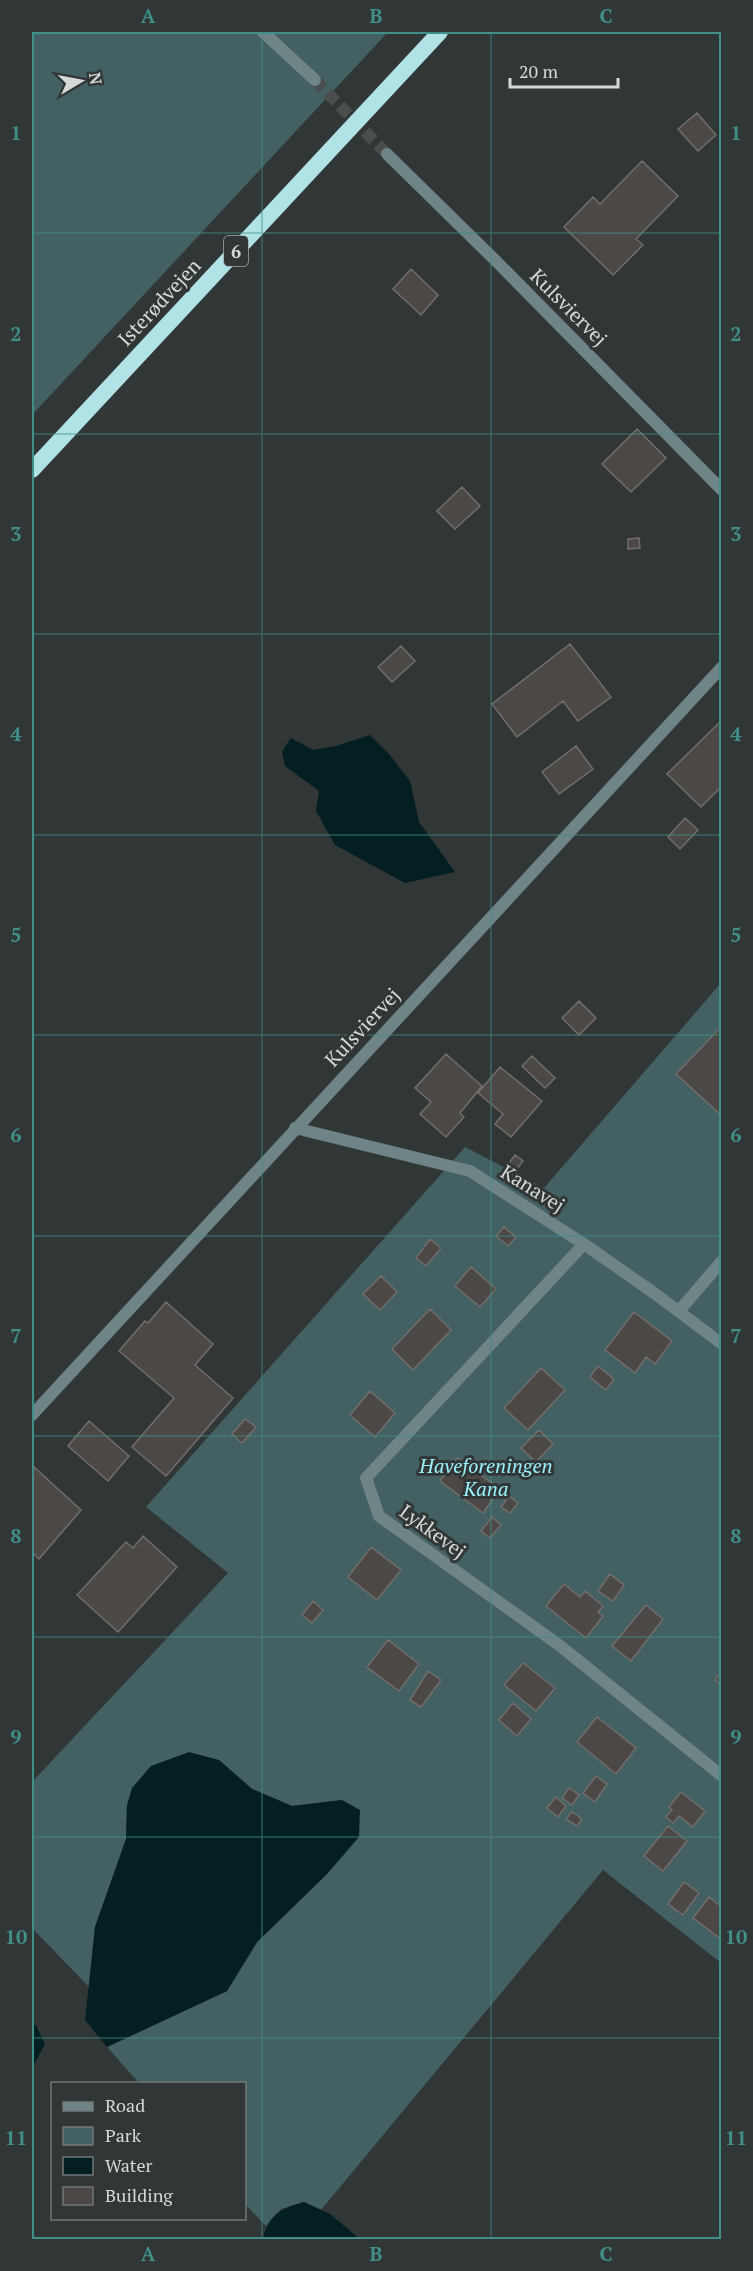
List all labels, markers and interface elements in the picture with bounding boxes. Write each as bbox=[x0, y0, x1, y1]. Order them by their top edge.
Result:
text: A bbox=[141, 2, 156, 29]
text: B bbox=[370, 2, 383, 29]
text: C bbox=[599, 2, 613, 29]
north arrow bbox=[51, 51, 111, 111]
scale bar bbox=[510, 51, 618, 89]
text: 20 m bbox=[519, 59, 559, 83]
text: N bbox=[84, 71, 108, 86]
text: 1 bbox=[10, 119, 22, 146]
text: 1 bbox=[730, 119, 742, 146]
road number: 6 bbox=[224, 236, 248, 266]
street label: Isterødvejen bbox=[111, 252, 207, 352]
street label: Kulsviervej bbox=[524, 262, 614, 352]
text: 2 bbox=[10, 320, 22, 347]
text: 2 bbox=[730, 320, 742, 347]
text: 3 bbox=[10, 520, 22, 547]
text: 3 bbox=[730, 520, 742, 547]
text: 4 bbox=[10, 720, 22, 747]
text: 4 bbox=[730, 720, 742, 747]
text: 5 bbox=[10, 921, 22, 948]
text: 5 bbox=[730, 921, 742, 948]
street label: Kulsviervej bbox=[318, 982, 406, 1072]
text: 6 bbox=[10, 1121, 22, 1148]
text: 6 bbox=[730, 1121, 742, 1148]
street label: Kanavej bbox=[496, 1158, 570, 1218]
text: 7 bbox=[10, 1322, 22, 1349]
text: 7 bbox=[730, 1322, 742, 1349]
park label: Haveforeningen Kana bbox=[418, 1452, 553, 1502]
street label: Lykkevej bbox=[394, 1498, 472, 1564]
text: 8 bbox=[10, 1522, 22, 1549]
text: 8 bbox=[730, 1522, 742, 1549]
text: 9 bbox=[10, 1723, 22, 1750]
text: 9 bbox=[730, 1723, 742, 1750]
text: 10 bbox=[5, 1923, 27, 1950]
text: 10 bbox=[725, 1923, 747, 1950]
legend bbox=[51, 2082, 246, 2220]
text: Road bbox=[105, 2093, 145, 2117]
text: Park bbox=[105, 2123, 142, 2147]
text: 11 bbox=[5, 2124, 27, 2151]
text: 11 bbox=[725, 2124, 747, 2151]
text: Water bbox=[105, 2153, 152, 2177]
text: Building bbox=[105, 2183, 173, 2207]
text: A bbox=[141, 2240, 156, 2267]
text: B bbox=[370, 2240, 383, 2267]
text: C bbox=[599, 2240, 613, 2267]

